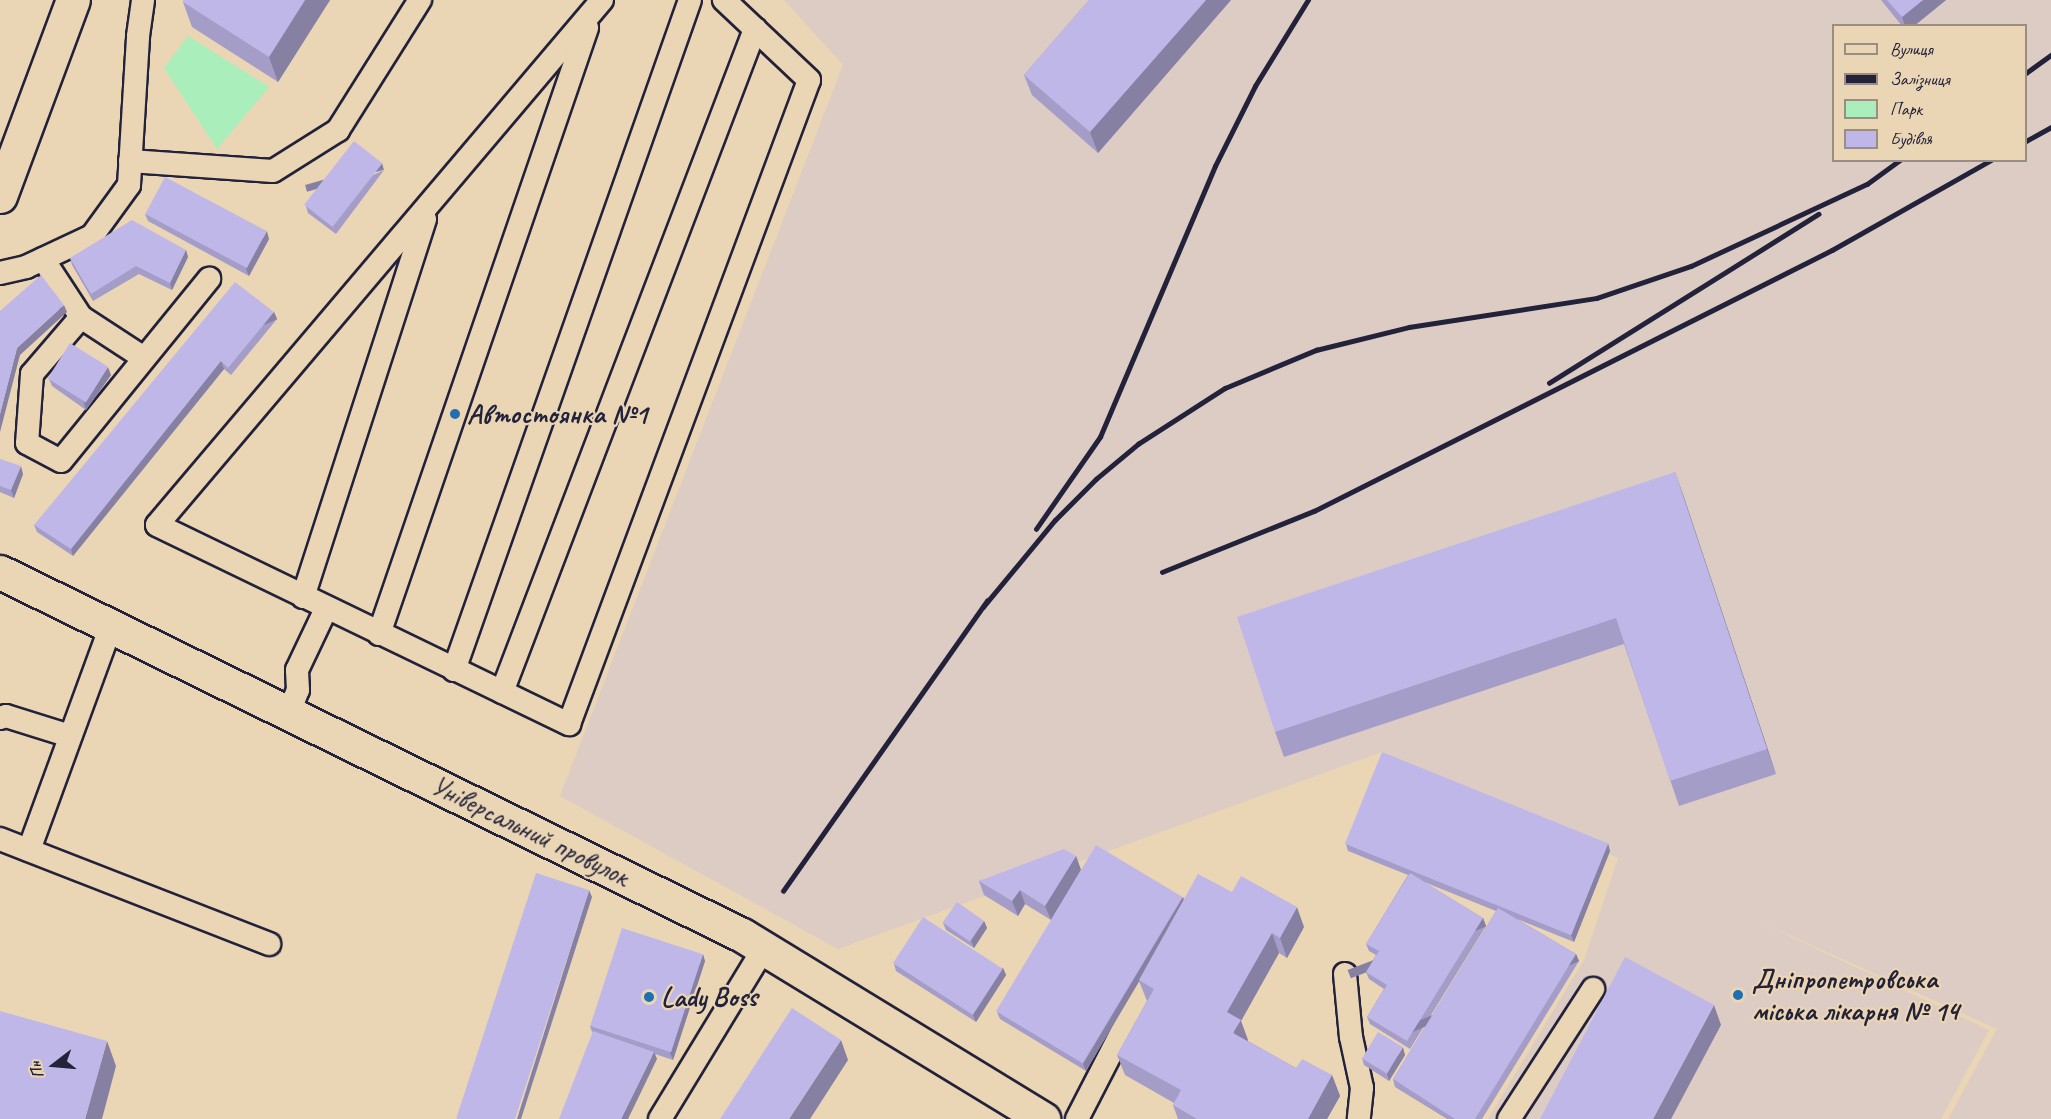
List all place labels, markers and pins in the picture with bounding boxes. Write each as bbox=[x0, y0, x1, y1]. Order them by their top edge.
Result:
place label: Автостоянка №1 bbox=[467, 397, 647, 431]
marker: Автостоянка №1 bbox=[448, 407, 462, 421]
place label: Дніпропетровська міська лікарня № 14 bbox=[1752, 962, 1959, 1028]
place label: Lady Boss bbox=[661, 980, 757, 1014]
marker: Дніпропетровська міська лікарня № 14 bbox=[1729, 986, 1747, 1004]
marker: Lady Boss bbox=[642, 990, 656, 1004]

